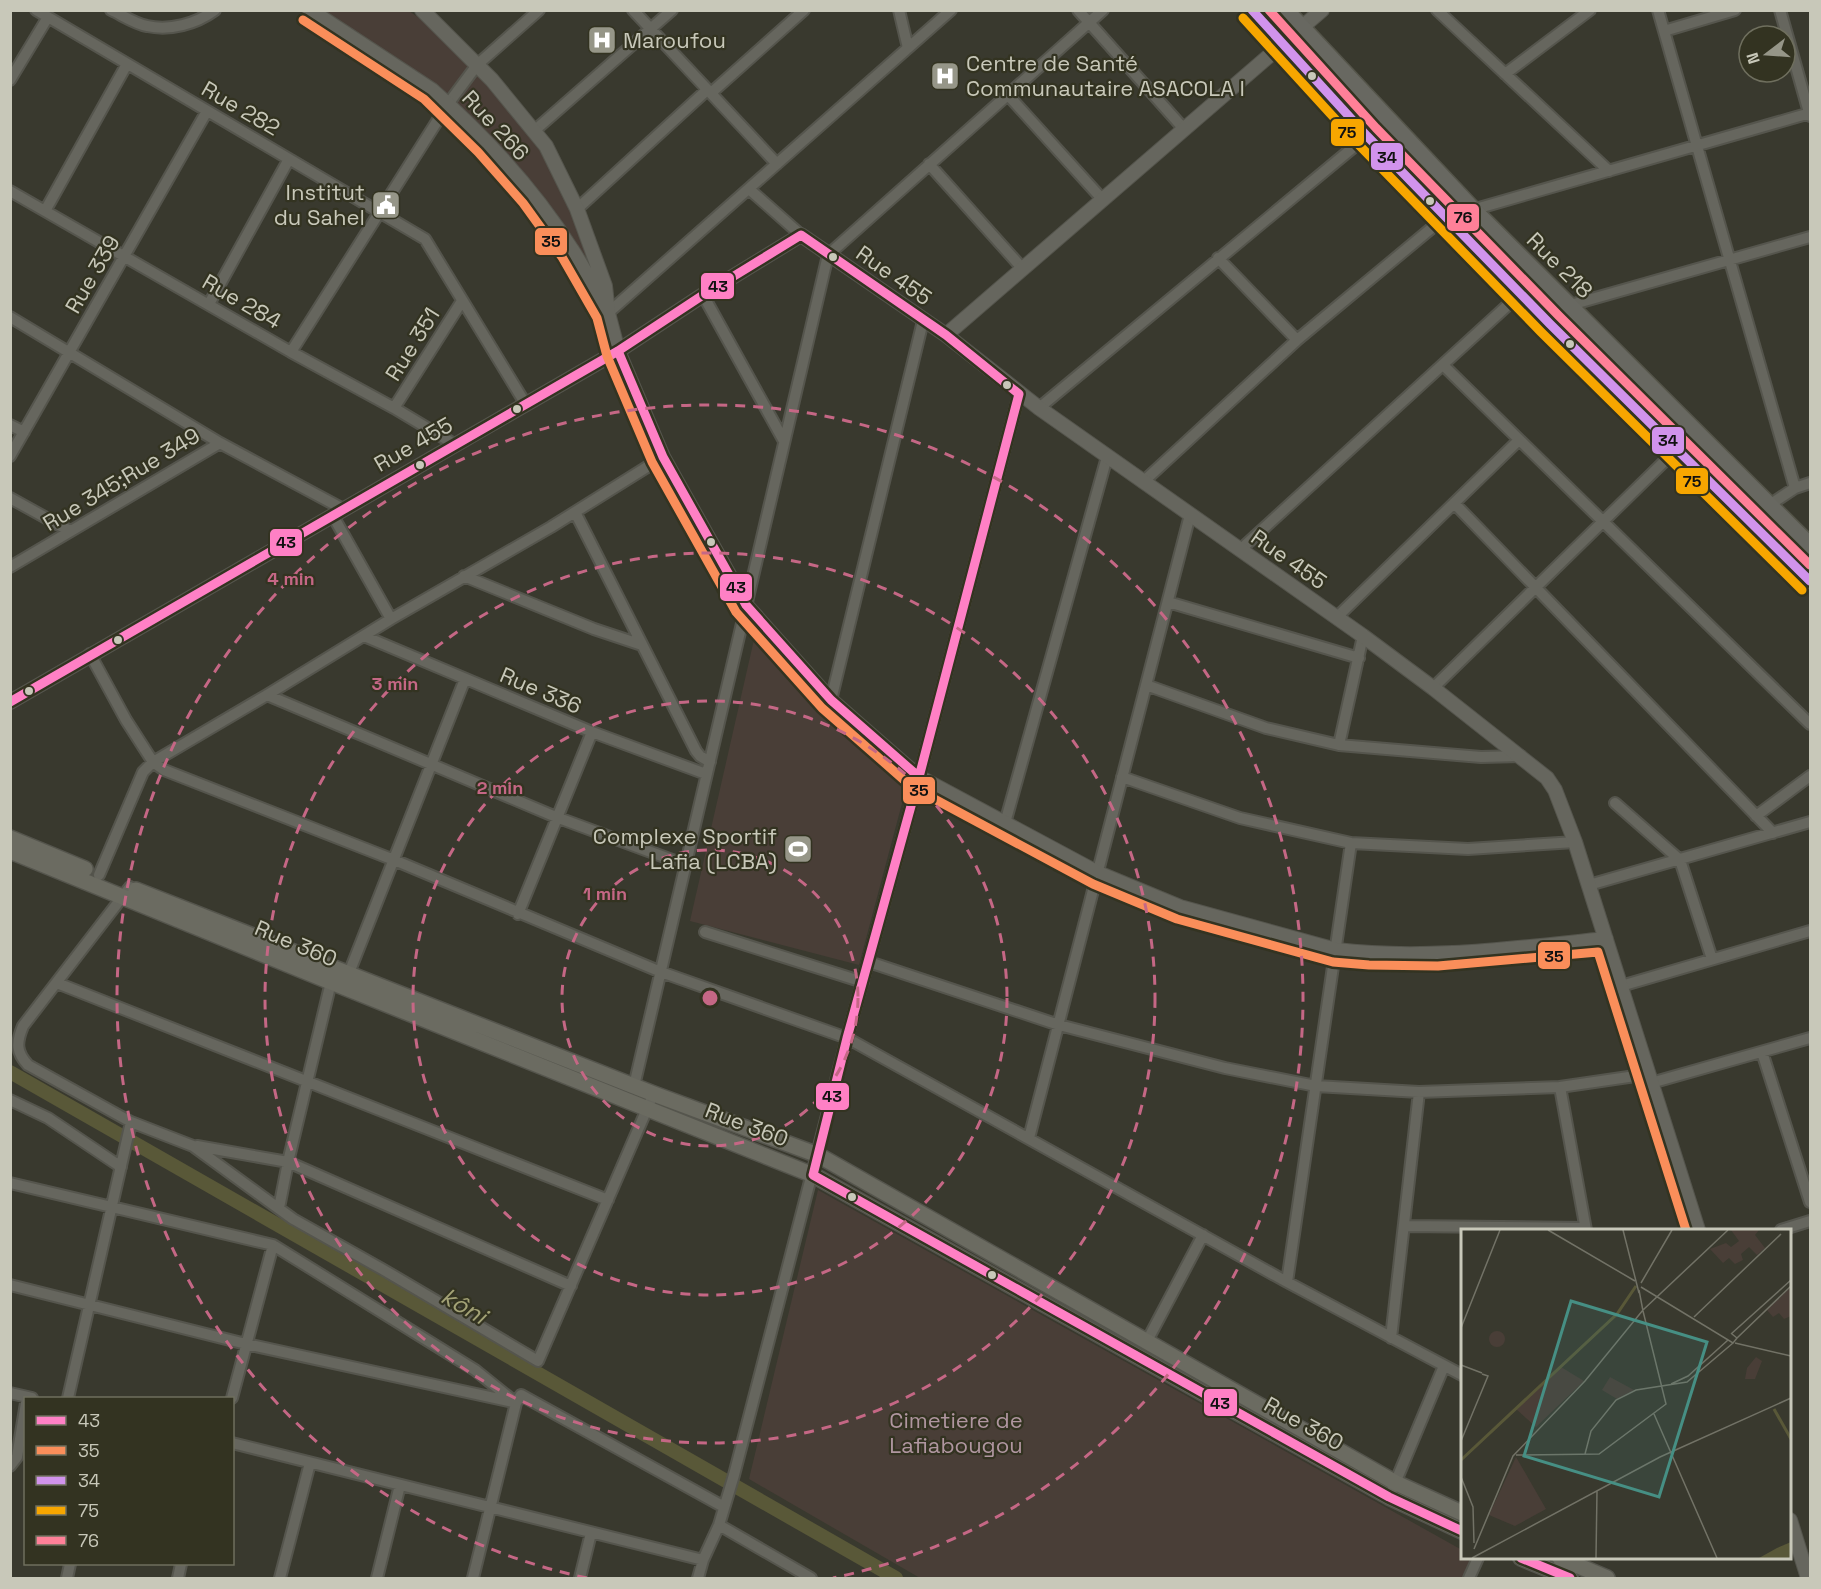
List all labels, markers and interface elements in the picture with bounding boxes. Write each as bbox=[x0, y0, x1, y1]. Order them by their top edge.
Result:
hospital icon: Maroufou bbox=[586, 24, 618, 56]
north arrow bbox=[1737, 24, 1797, 84]
place label: Maroufou bbox=[623, 26, 726, 54]
place label: Centre de Santé Communautaire ASACOLA I bbox=[966, 49, 1245, 102]
text: N bbox=[1742, 50, 1765, 66]
hospital icon: Centre de Santé Communautaire ASACOLA I bbox=[929, 60, 961, 92]
unlabelled marker bbox=[1306, 70, 1318, 82]
street label: Rue 282 bbox=[197, 74, 285, 142]
street label: Rue 266 bbox=[456, 84, 536, 166]
line badge: 75 bbox=[1330, 118, 1365, 147]
text: 75 bbox=[1338, 122, 1357, 143]
line badge: 34 bbox=[1370, 142, 1404, 171]
text: 34 bbox=[1377, 147, 1397, 168]
place label: Institut du Sahel bbox=[274, 178, 365, 231]
public building icon: Institut du Sahel bbox=[370, 189, 402, 221]
unlabelled marker bbox=[1424, 195, 1436, 207]
line badge: 76 bbox=[1446, 203, 1480, 232]
text: 76 bbox=[1454, 207, 1472, 228]
street label: Rue 218 bbox=[1521, 226, 1599, 304]
line badge: 35 bbox=[534, 227, 568, 256]
street label: Rue 339 bbox=[58, 230, 126, 318]
text: 35 bbox=[541, 231, 561, 252]
street label: Rue 455 bbox=[851, 239, 937, 311]
unlabelled marker bbox=[827, 251, 839, 263]
street label: Rue 284 bbox=[197, 267, 287, 335]
line badge: 43 bbox=[700, 272, 735, 300]
text: 43 bbox=[708, 276, 728, 297]
street label: Rue 351 bbox=[379, 302, 445, 386]
unlabelled marker bbox=[1564, 338, 1576, 350]
unlabelled marker bbox=[1001, 379, 1013, 391]
unlabelled marker bbox=[511, 403, 523, 415]
street label: Rue 455 bbox=[369, 410, 457, 478]
street label: Rue 345;Rue 349 bbox=[37, 421, 205, 537]
line badge: 34 bbox=[1651, 426, 1685, 455]
text: 34 bbox=[1658, 430, 1678, 451]
unlabelled marker bbox=[414, 459, 426, 471]
line badge: 75 bbox=[1675, 467, 1709, 495]
text: 75 bbox=[1683, 471, 1702, 492]
street label: Rue 455 bbox=[1246, 523, 1332, 595]
line badge: 43 bbox=[269, 528, 303, 557]
text: 43 bbox=[276, 532, 296, 553]
unlabelled marker bbox=[705, 536, 717, 548]
text: 4 min bbox=[267, 567, 315, 590]
line badge: 43 bbox=[719, 573, 753, 602]
text: 43 bbox=[726, 577, 746, 598]
unlabelled marker bbox=[112, 634, 124, 646]
street label: Rue 336 bbox=[496, 660, 586, 720]
text: 3 min bbox=[372, 672, 418, 695]
unlabelled marker bbox=[23, 685, 35, 697]
text: 2 min bbox=[477, 776, 523, 799]
line badge: 35 bbox=[902, 776, 936, 805]
text: 35 bbox=[909, 780, 929, 801]
place label: Complexe Sportif Lafia (LCBA) bbox=[593, 822, 777, 875]
sports icon: Complexe Sportif Lafia (LCBA) bbox=[782, 833, 814, 865]
text: 1 min bbox=[583, 882, 627, 905]
street label: Rue 360 bbox=[251, 913, 341, 973]
line badge: 35 bbox=[1537, 941, 1571, 970]
text: 35 bbox=[1544, 946, 1564, 967]
centre of rings bbox=[700, 988, 720, 1008]
line badge: 43 bbox=[815, 1082, 850, 1111]
text: 43 bbox=[822, 1086, 842, 1107]
street label: Rue 360 bbox=[701, 1095, 793, 1153]
unlabelled marker bbox=[846, 1191, 858, 1203]
inset map bbox=[1461, 1229, 1791, 1559]
unlabelled marker bbox=[986, 1269, 998, 1281]
water label: kôni bbox=[436, 1280, 495, 1332]
line badge: 43 bbox=[1203, 1388, 1238, 1417]
street label: Rue 360 bbox=[1259, 1390, 1349, 1456]
text: 43 bbox=[1210, 1393, 1230, 1414]
legend bbox=[24, 1397, 234, 1565]
park label: Cimetiere de Lafiabougou bbox=[889, 1406, 1023, 1459]
text: 43 bbox=[78, 1409, 100, 1432]
text: 35 bbox=[78, 1439, 100, 1462]
text: 34 bbox=[78, 1469, 100, 1492]
text: 75 bbox=[78, 1499, 99, 1522]
text: 76 bbox=[78, 1529, 99, 1552]

